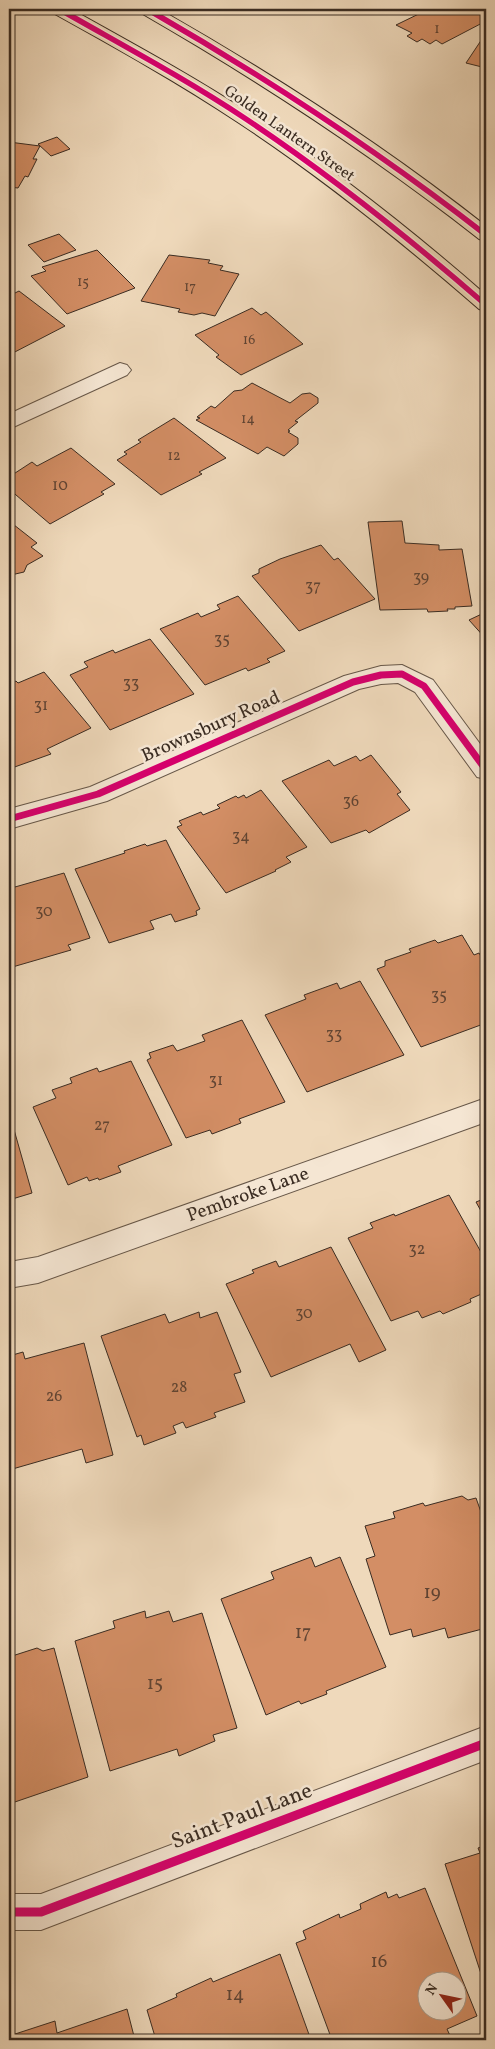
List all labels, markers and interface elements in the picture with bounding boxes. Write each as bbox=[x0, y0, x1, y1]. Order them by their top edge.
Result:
house number: 1 bbox=[434, 20, 440, 39]
street label: Golden Lantern Street bbox=[219, 81, 359, 188]
house number: 15 bbox=[77, 273, 89, 292]
house number: 17 bbox=[184, 278, 196, 297]
house number: 16 bbox=[243, 331, 255, 350]
house number: 14 bbox=[241, 410, 255, 429]
house number: 12 bbox=[168, 447, 180, 466]
house number: 10 bbox=[52, 475, 68, 497]
house number: 39 bbox=[413, 567, 429, 589]
house number: 37 bbox=[305, 576, 321, 598]
house number: 35 bbox=[214, 629, 230, 651]
house number: 33 bbox=[123, 673, 139, 695]
street label: Brownsbury Road bbox=[137, 685, 285, 769]
house number: 31 bbox=[34, 695, 48, 717]
house number: 36 bbox=[343, 791, 359, 813]
house number: 34 bbox=[232, 826, 250, 848]
house number: 30 bbox=[35, 901, 53, 923]
house number: 35 bbox=[431, 985, 447, 1007]
house number: 33 bbox=[326, 1024, 342, 1046]
house number: 31 bbox=[209, 1070, 223, 1092]
house number: 27 bbox=[94, 1115, 110, 1137]
street label: Pembroke Lane bbox=[183, 1161, 313, 1229]
house number: 32 bbox=[409, 1239, 425, 1261]
house number: 30 bbox=[295, 1303, 313, 1325]
house number: 28 bbox=[171, 1377, 187, 1399]
house number: 26 bbox=[46, 1386, 62, 1408]
house number: 19 bbox=[423, 1580, 441, 1606]
house number: 17 bbox=[295, 1620, 311, 1646]
house number: 15 bbox=[147, 1671, 163, 1697]
street label: Saint Paul Lane bbox=[167, 1776, 317, 1858]
house number: 16 bbox=[371, 1949, 388, 1975]
north arrow bbox=[418, 1972, 468, 2022]
text: N bbox=[422, 1980, 443, 1999]
house number: 14 bbox=[226, 1982, 244, 2008]

